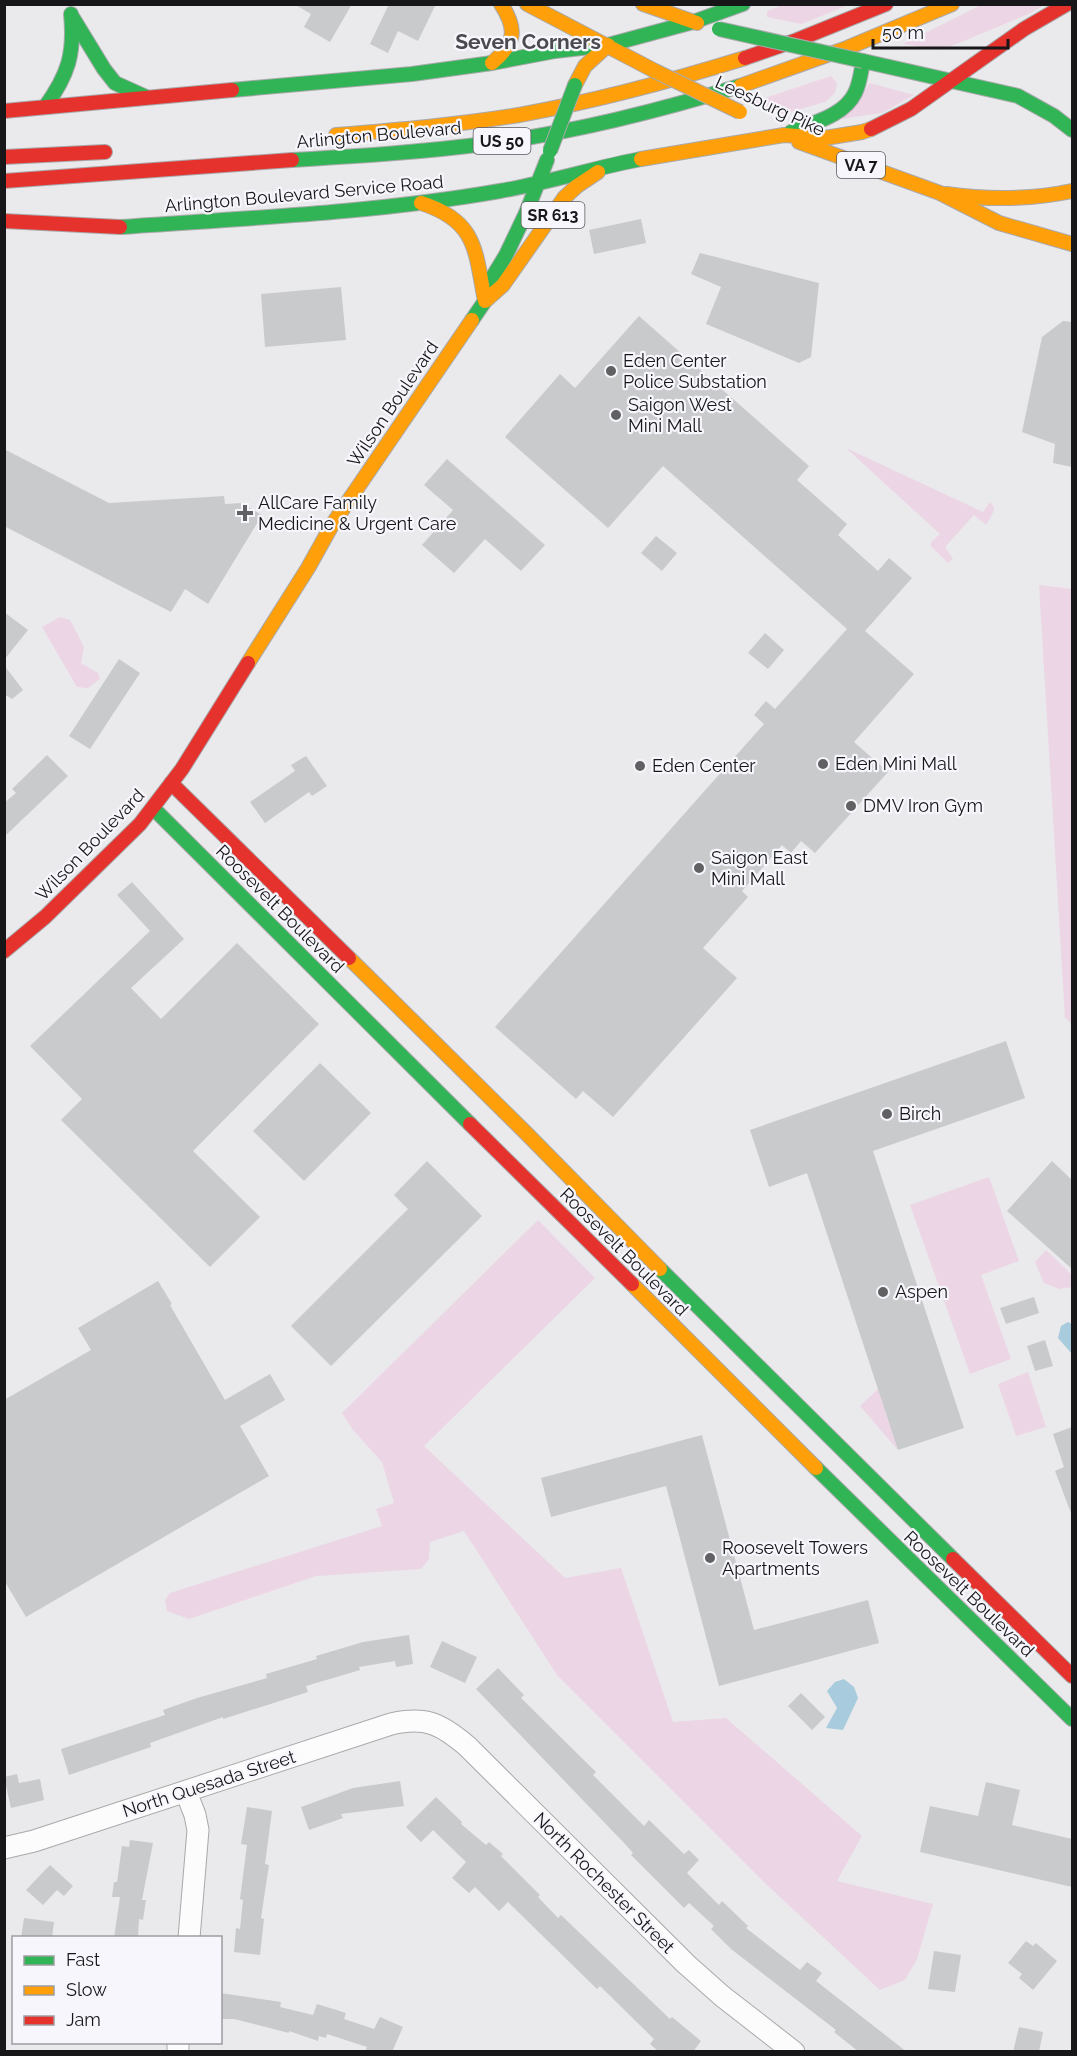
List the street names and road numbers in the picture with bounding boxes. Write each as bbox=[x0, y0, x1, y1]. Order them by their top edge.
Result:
street label: Leesburg Pike bbox=[712, 71, 829, 140]
street label: Arlington Boulevard bbox=[296, 117, 462, 152]
road number: US 50 bbox=[474, 128, 530, 154]
road number: VA 7 bbox=[837, 152, 885, 178]
street label: Arlington Boulevard Service Road bbox=[164, 171, 444, 216]
road number: SR 613 bbox=[522, 202, 584, 228]
street label: Wilson Boulevard bbox=[343, 337, 442, 471]
street label: Wilson Boulevard bbox=[31, 784, 148, 905]
street label: Roosevelt Boulevard bbox=[212, 840, 349, 977]
street label: Roosevelt Boulevard bbox=[556, 1183, 693, 1320]
street label: Roosevelt Boulevard bbox=[900, 1526, 1039, 1661]
street label: North Quesada Street bbox=[120, 1746, 298, 1821]
street label: North Rochester Street bbox=[530, 1808, 679, 1957]

